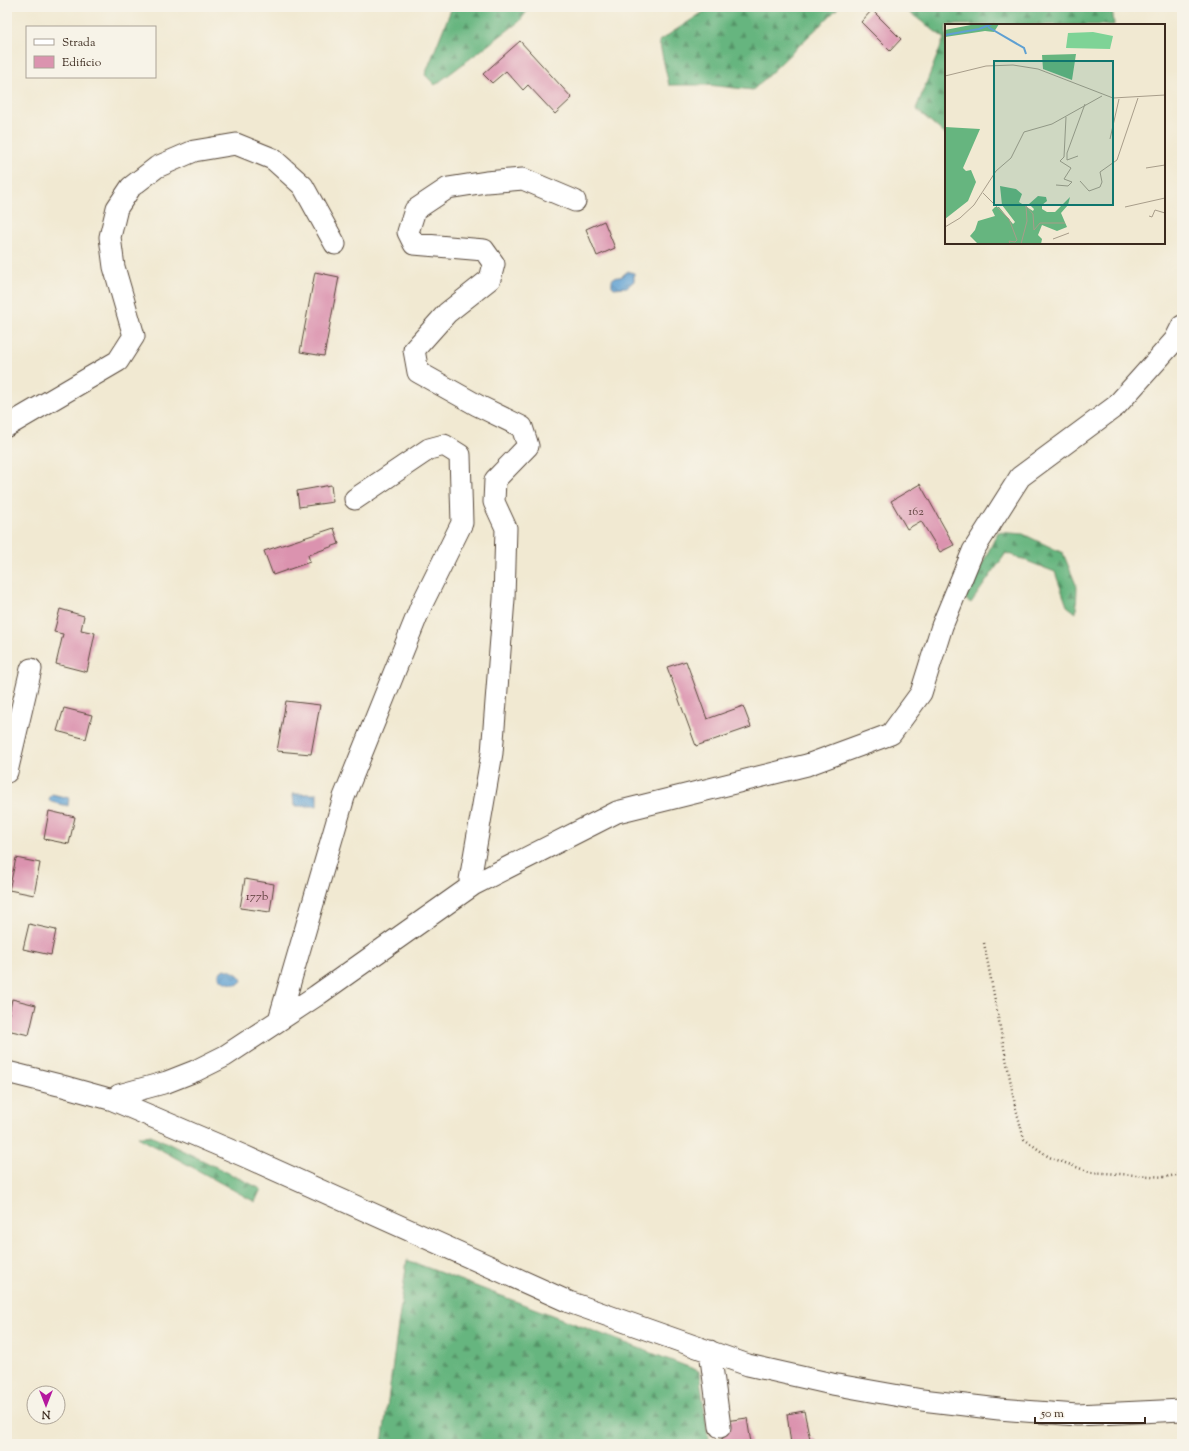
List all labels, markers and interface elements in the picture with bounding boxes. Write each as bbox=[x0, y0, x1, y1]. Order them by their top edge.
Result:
inset map bbox=[945, 24, 1165, 244]
legend bbox=[26, 26, 156, 78]
text: Strada bbox=[62, 34, 96, 52]
text: Edificio bbox=[62, 54, 102, 72]
house number: 162 bbox=[908, 503, 924, 521]
house number: 177b bbox=[246, 888, 269, 906]
north arrow bbox=[26, 1385, 66, 1425]
scale bar bbox=[1035, 1399, 1145, 1425]
text: 50 m bbox=[1040, 1405, 1064, 1423]
text: N bbox=[41, 1406, 51, 1422]

